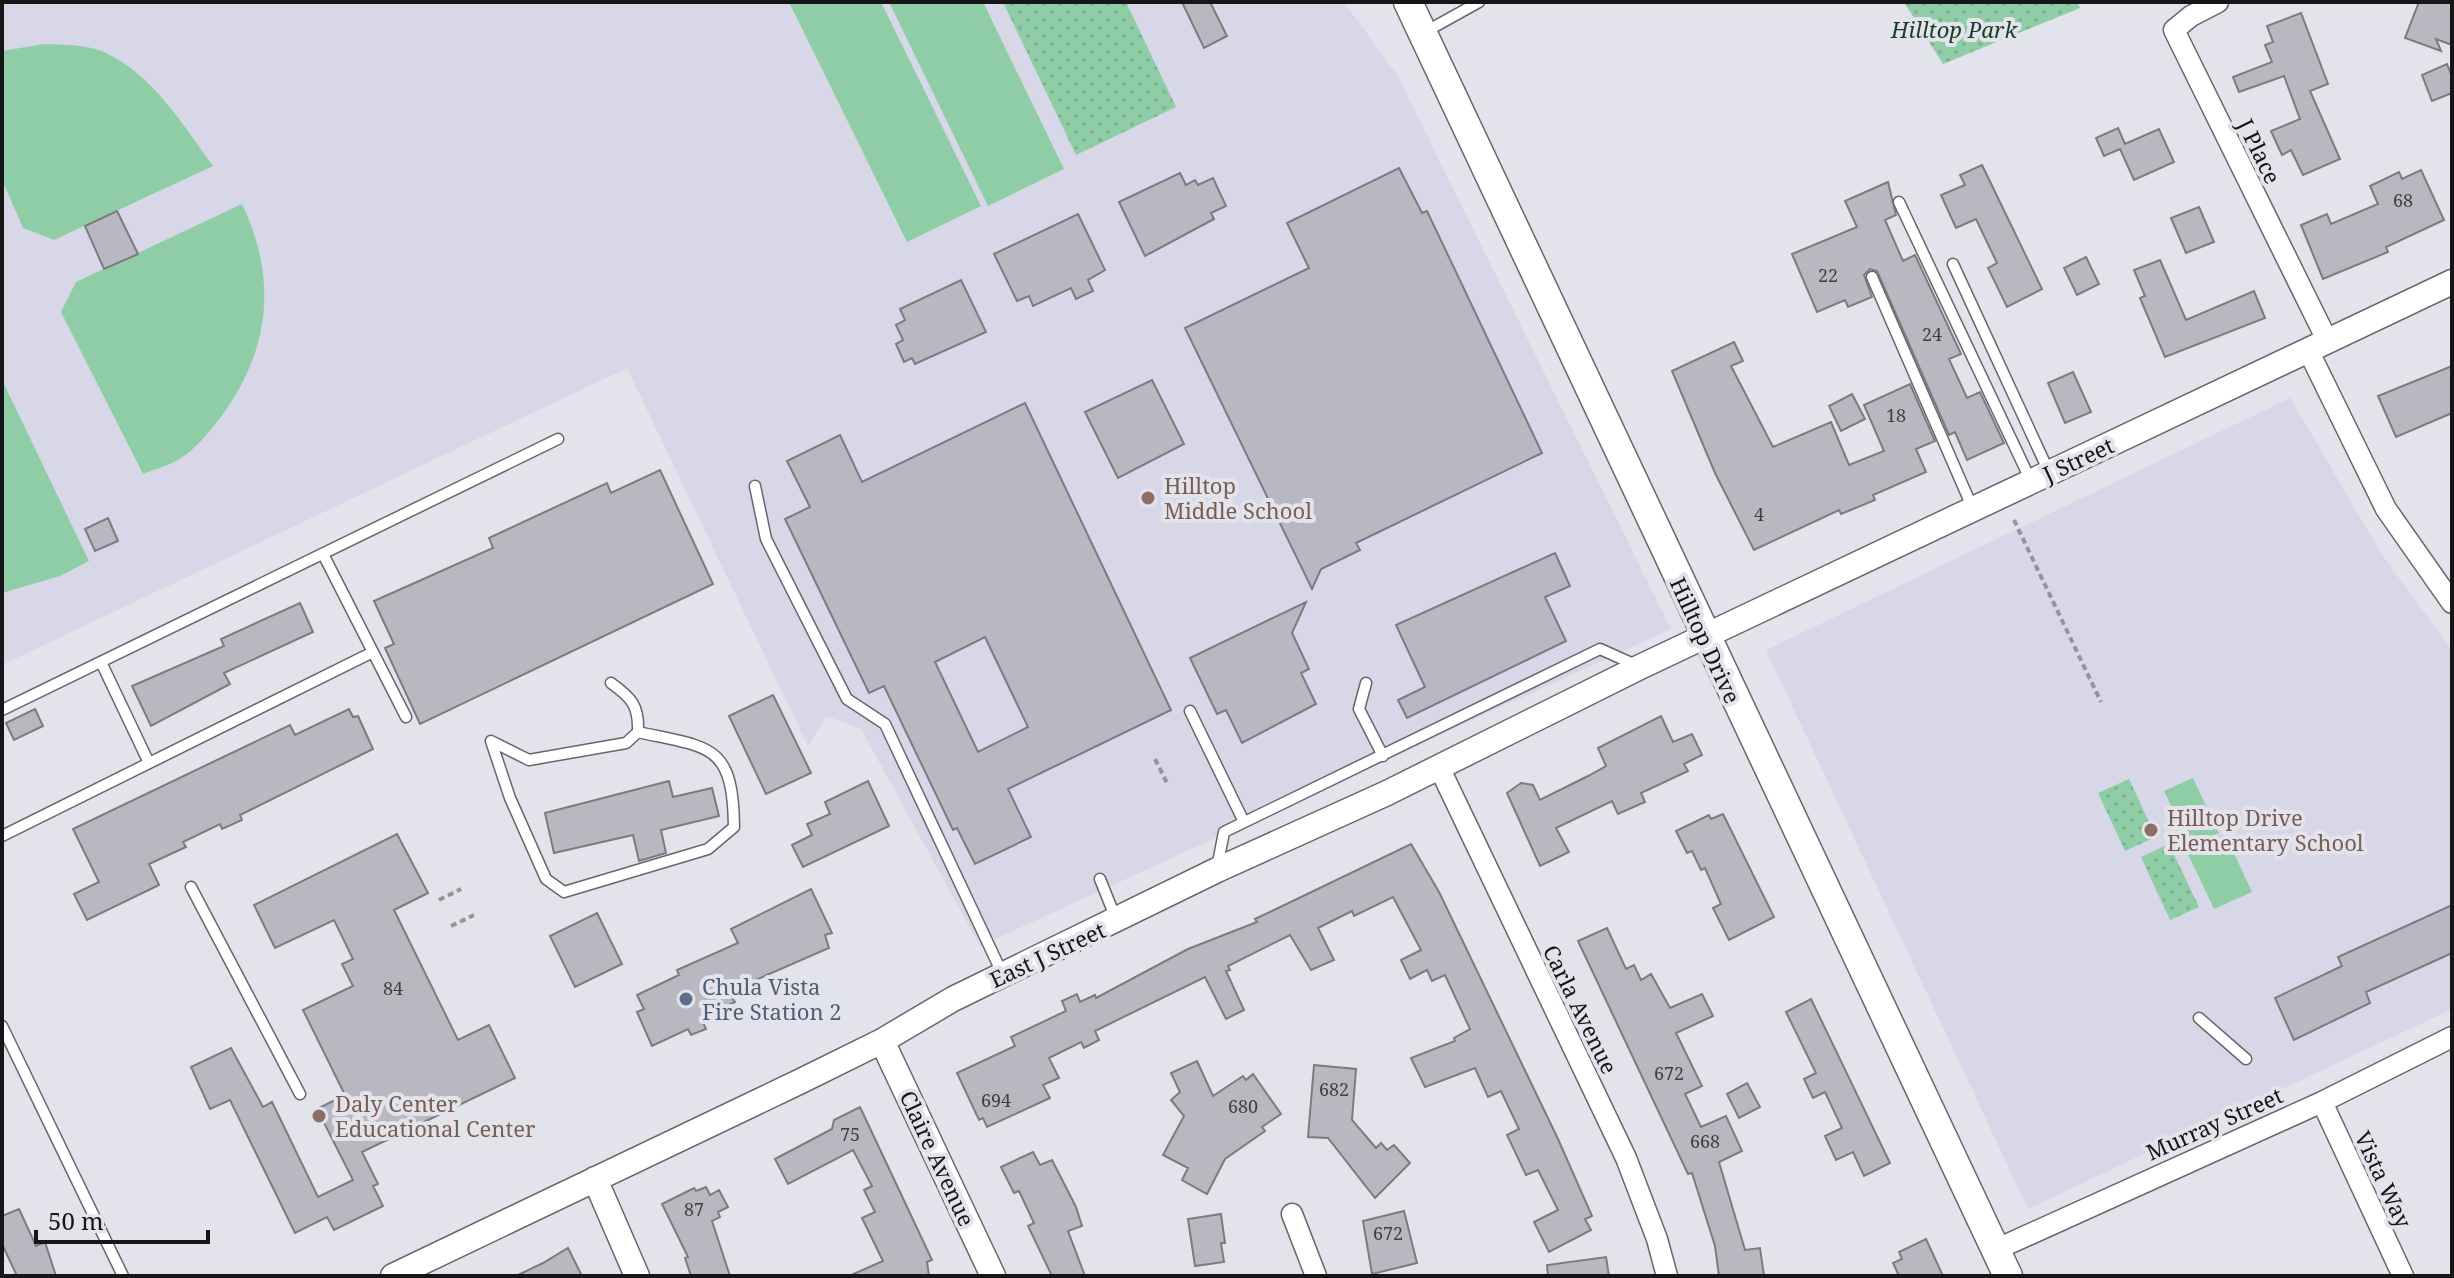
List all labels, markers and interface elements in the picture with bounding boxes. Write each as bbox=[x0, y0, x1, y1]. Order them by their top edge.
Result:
park label: Hilltop Park bbox=[1890, 14, 2018, 44]
street label: J Place bbox=[2231, 113, 2289, 188]
house number: 68 bbox=[2393, 188, 2413, 212]
house number: 22 bbox=[1818, 263, 1838, 287]
house number: 24 bbox=[1922, 322, 1942, 346]
house number: 18 bbox=[1886, 403, 1906, 427]
street label: J Street bbox=[2037, 429, 2119, 489]
place label: Hilltop Middle School bbox=[1164, 470, 1312, 525]
marker: Hilltop Middle School bbox=[1139, 489, 1157, 507]
house number: 4 bbox=[1754, 502, 1764, 526]
street label: Hilltop Drive bbox=[1664, 572, 1748, 708]
place label: Hilltop Drive Elementary School bbox=[2167, 802, 2364, 857]
marker: Hilltop Drive Elementary School bbox=[2142, 821, 2160, 839]
street label: East J Street bbox=[984, 914, 1110, 994]
street label: Carla Avenue bbox=[1537, 940, 1625, 1078]
place label: Chula Vista Fire Station 2 bbox=[702, 971, 842, 1026]
house number: 84 bbox=[383, 976, 403, 1000]
marker: Chula Vista Fire Station 2 bbox=[677, 990, 695, 1008]
house number: 672 bbox=[1654, 1061, 1684, 1085]
house number: 682 bbox=[1319, 1077, 1349, 1101]
street label: Murray Street bbox=[2141, 1079, 2287, 1166]
street label: Claire Avenue bbox=[894, 1085, 982, 1231]
place label: Daly Center Educational Center bbox=[335, 1088, 536, 1143]
house number: 694 bbox=[981, 1088, 1011, 1112]
house number: 680 bbox=[1228, 1094, 1258, 1118]
marker: Daly Center Educational Center bbox=[310, 1107, 328, 1125]
house number: 75 bbox=[840, 1122, 860, 1146]
street label: Vista Way bbox=[2349, 1126, 2420, 1233]
house number: 668 bbox=[1690, 1129, 1720, 1153]
scale bar bbox=[36, 1194, 208, 1244]
house number: 87 bbox=[684, 1197, 704, 1221]
text: 50 m bbox=[48, 1204, 104, 1237]
house number: 672 bbox=[1373, 1221, 1403, 1245]

